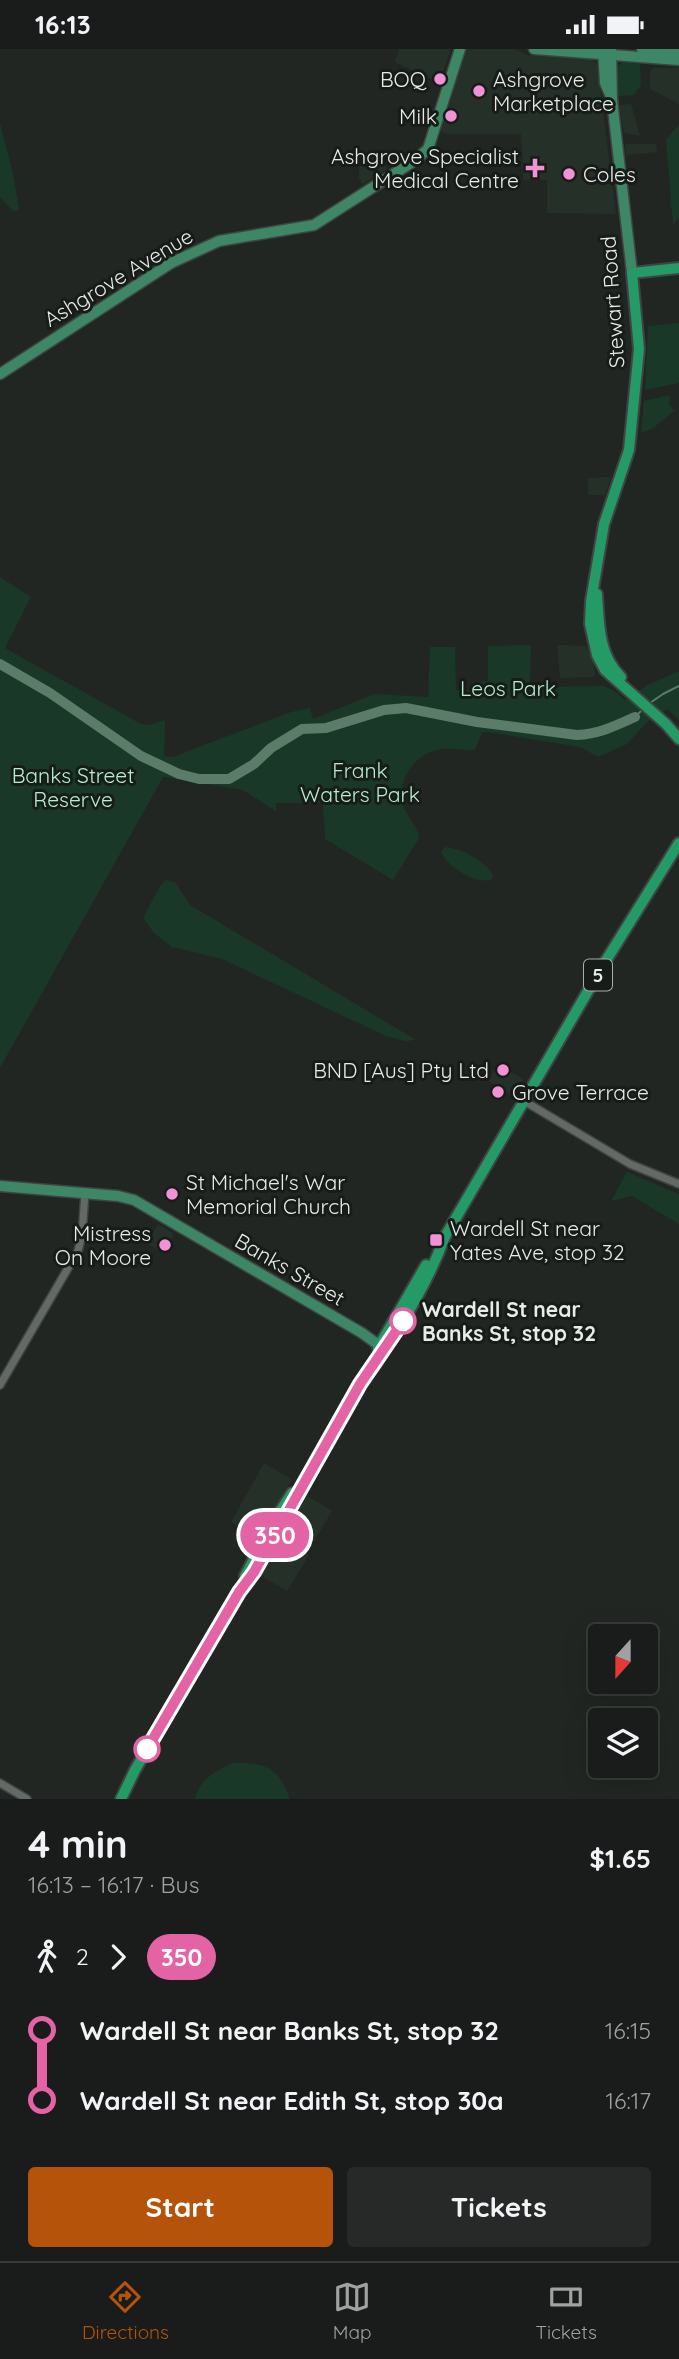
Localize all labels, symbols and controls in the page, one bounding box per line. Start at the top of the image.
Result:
text: 16:13 [35,8,91,41]
place label: BOQ [380,66,427,92]
place label: Ashgrove Marketplace [493,66,614,116]
marker: BOQ [432,71,448,87]
marker: Ashgrove Marketplace [471,83,487,99]
place label: Milk [399,103,437,129]
marker: Milk [443,108,459,124]
place label: Ashgrove Specialist Medical Centre [331,143,519,193]
marker: Ashgrove Specialist Medical Centre [525,158,545,178]
place label: Coles [583,161,636,187]
marker: Coles [561,166,577,182]
street label: Ashgrove Avenue [39,222,197,332]
street label: Stewart Road [594,235,630,369]
park label: Leos Park [460,675,556,701]
park label: Frank Waters Park [300,757,420,807]
park label: Banks Street Reserve [12,762,134,812]
road number: 5 [584,959,612,991]
place label: BND [Aus] Pty Ltd [313,1057,489,1083]
marker: BND [Aus] Pty Ltd [495,1062,511,1078]
place label: Grove Terrace [512,1079,649,1105]
marker: Grove Terrace [490,1084,506,1100]
place label: St Michael's War Memorial Church [186,1169,351,1219]
marker: St Michael's War Memorial Church [164,1186,180,1202]
place label: Wardell St near Yates Ave, stop 32 [450,1215,625,1265]
place label: Mistress On Moore [55,1220,151,1270]
street label: Banks Street [230,1227,350,1311]
marker: Wardell St near Yates Ave, stop 32 [428,1232,444,1248]
marker: Mistress On Moore [157,1237,173,1253]
place label: Wardell St near Banks St, stop 32 [422,1296,596,1346]
marker: Wardell St near Banks St, stop 32 [390,1308,416,1334]
line badge: 350 [235,1512,315,1558]
text: 350 [254,1520,296,1550]
north arrow [588,1624,658,1694]
map controls [588,1624,658,1778]
button: layers [588,1708,658,1778]
unlabelled marker [134,1736,160,1762]
text: 4 min [28,1820,128,1868]
text: $1.65 [590,1842,651,1875]
text: 16:13 – 16:17 · Bus [28,1870,199,1899]
icon: walk [28,1938,66,1976]
icon: forward [99,1938,137,1976]
text: 2 [76,1942,89,1971]
text: 350 [161,1942,202,1972]
text: Wardell St near Banks St, stop 32 [80,2014,499,2047]
text: 16:15 [605,2016,651,2045]
text: Wardell St near Edith St, stop 30a [80,2084,504,2117]
text: 16:17 [606,2086,651,2115]
button: Start [28,2167,333,2247]
button: Tickets [347,2167,651,2247]
tab: Directions [82,2278,169,2344]
tab: Map [333,2278,372,2344]
tab: Tickets [535,2278,597,2344]

